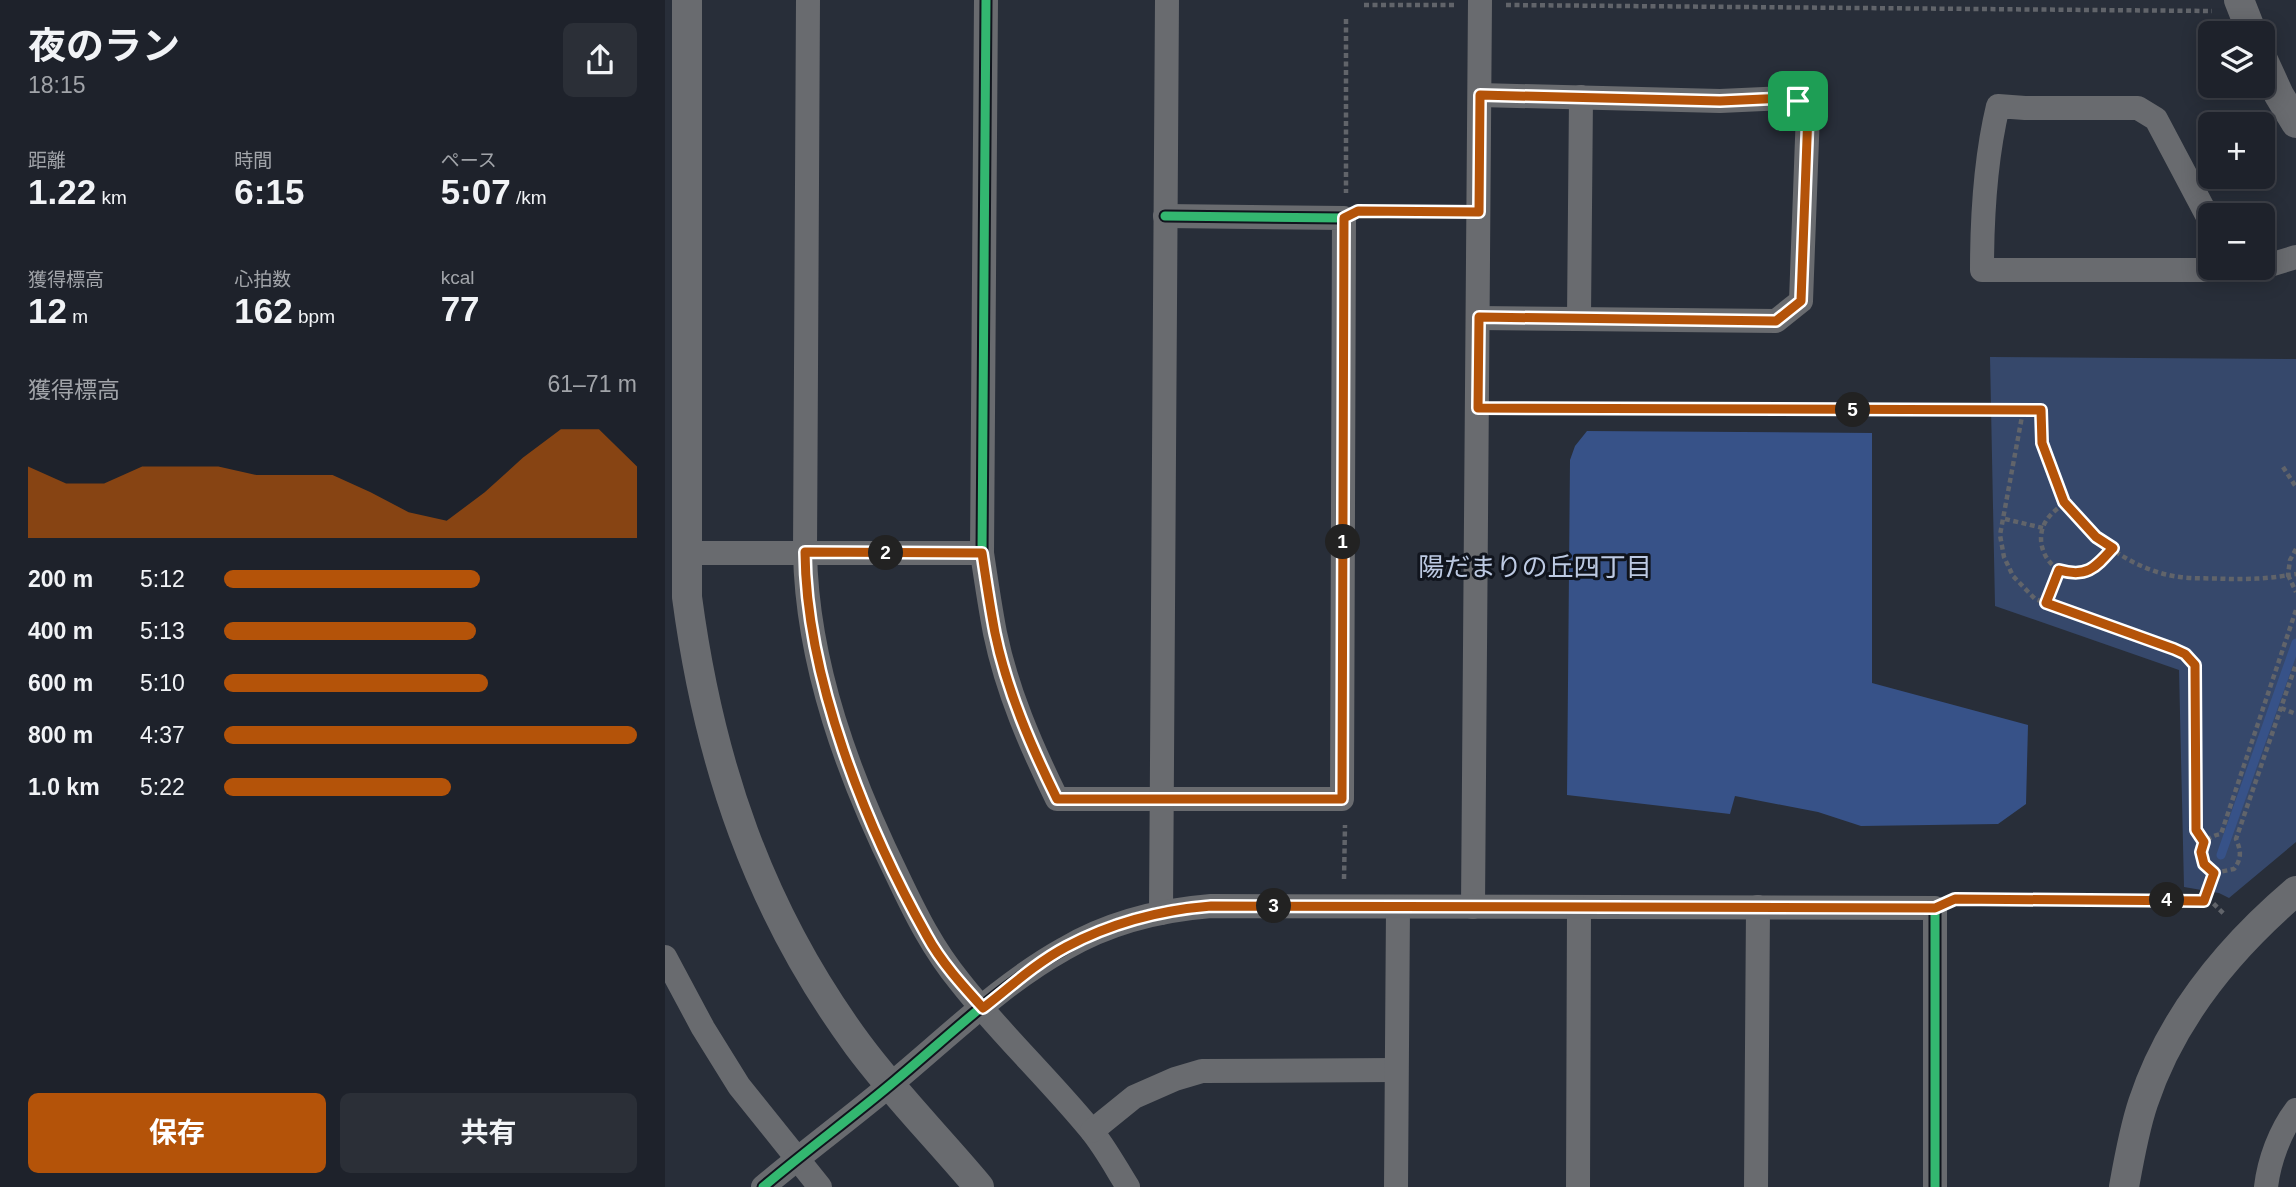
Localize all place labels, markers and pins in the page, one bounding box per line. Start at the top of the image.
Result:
pin [1768,71,1828,131]
pin: 5 [1835,392,1871,428]
pin: 1 [1325,524,1361,560]
pin: 2 [869,536,903,570]
pin: 4 [2149,883,2185,918]
pin: 3 [1257,888,1291,923]

